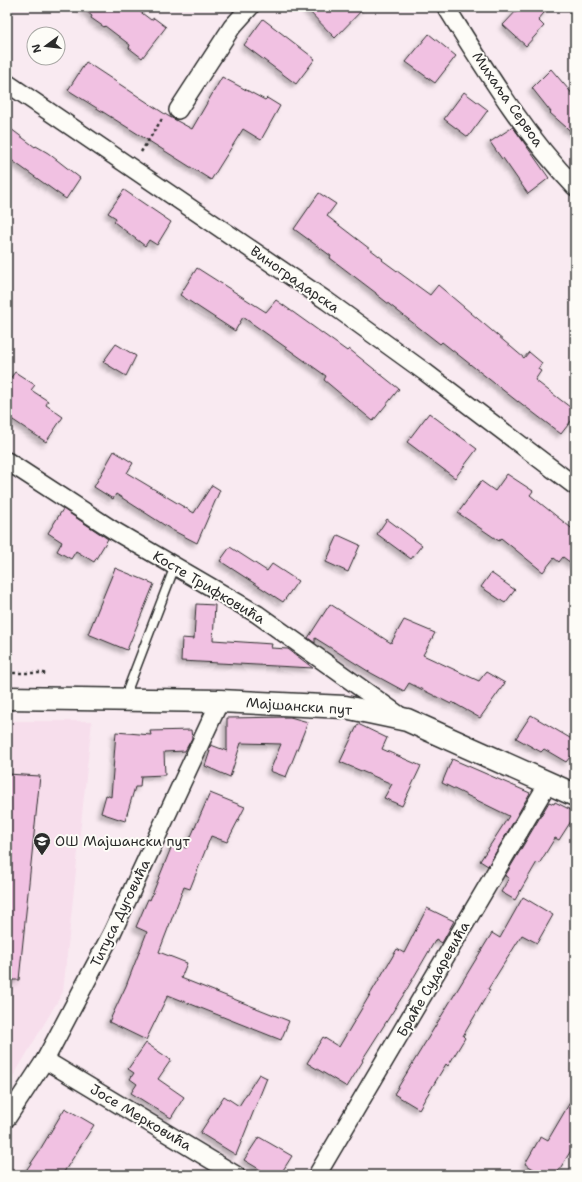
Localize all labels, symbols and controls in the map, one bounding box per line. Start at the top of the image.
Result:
north arrow [26,26,66,66]
text: N [28,42,45,55]
street label: Михаља Сервоа [468,48,548,150]
street label: Виноградарска [247,242,343,317]
street label: Косте Трифковића [150,546,269,628]
street label: Мајшански пут [245,693,353,719]
school or university icon: ОШ Мајшански пут [32,831,52,856]
place label: ОШ Мајшански пут [55,832,190,850]
street label: Титуса Дуговића [86,856,154,970]
street label: Браће Сударевића [393,918,474,1040]
street label: Јосе Мерковића [87,1080,195,1155]

